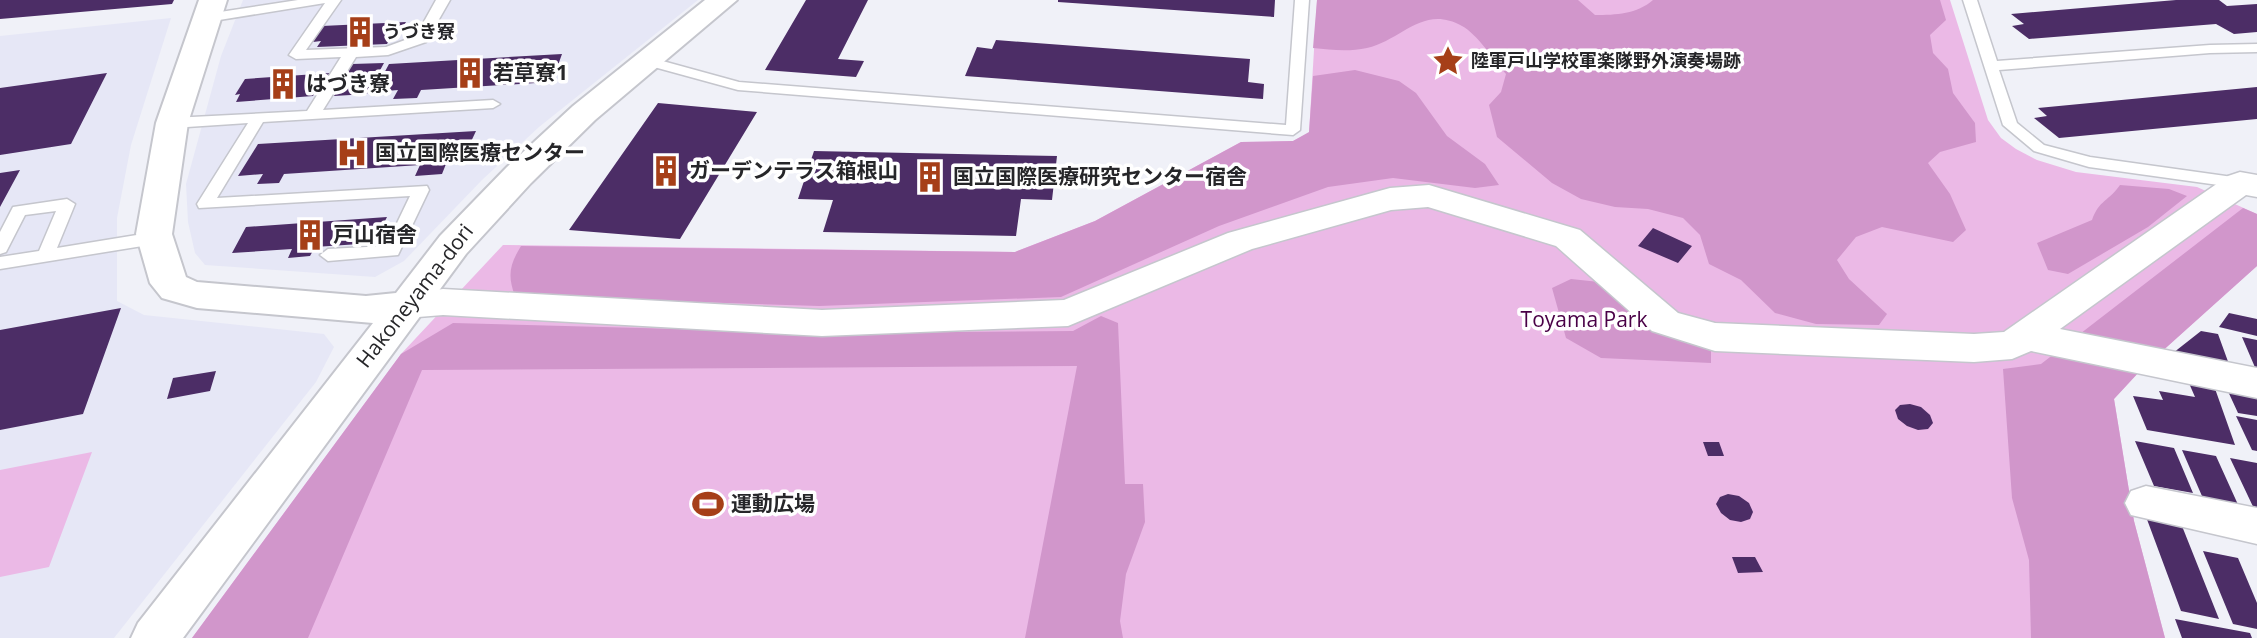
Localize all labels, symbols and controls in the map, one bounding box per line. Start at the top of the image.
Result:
building icon: うづき寮 [343,15,377,49]
place label: うづき寮 [383,19,455,43]
place icon: 陸軍戸山学校軍楽隊野外演奏場跡 [1431,44,1465,78]
place label: 陸軍戸山学校軍楽隊野外演奏場跡 [1471,48,1741,72]
building icon: 若草寮1 [453,56,487,90]
place label: 若草寮1 [493,58,568,86]
building icon: はづき寮 [266,67,300,101]
place label: はづき寮 [306,69,390,97]
hospital icon: 国立国際医療センター [335,136,369,170]
place label: 国立国際医療センター [375,138,585,166]
building icon: ガーデンテラス箱根山 [649,154,683,188]
place label: ガーデンテラス箱根山 [689,156,899,184]
building icon: 国立国際医療研究センター宿舎 [913,160,947,194]
place label: 国立国際医療研究センター宿舎 [953,162,1247,190]
building icon: 戸山宿舎 [293,218,327,252]
street label: Hakoneyama-dori [349,218,479,373]
place label: 戸山宿舎 [333,220,417,248]
park label: Toyama Park [1521,305,1647,333]
sports icon: 運動広場 [691,487,725,521]
place label: 運動広場 [731,489,815,517]

